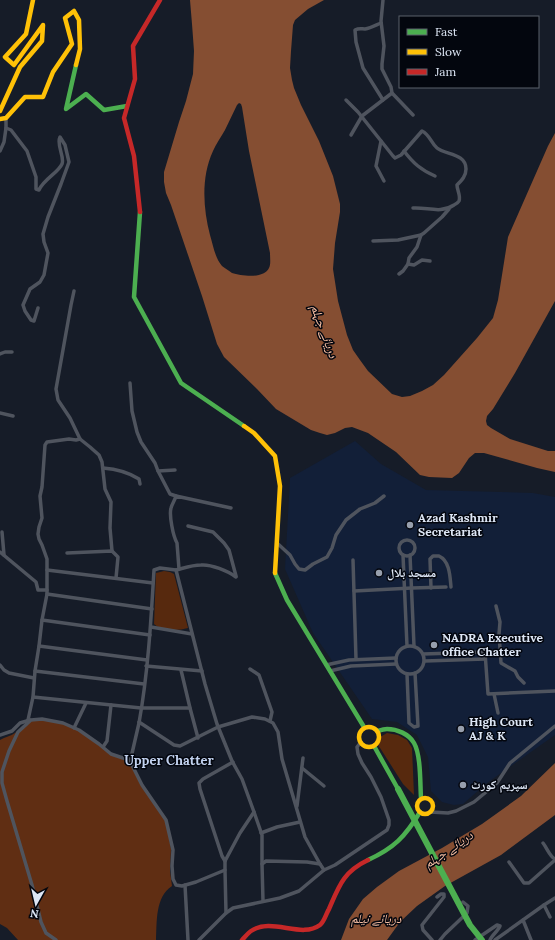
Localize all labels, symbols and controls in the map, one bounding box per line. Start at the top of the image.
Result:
legend [399,16,539,88]
text: Fast [435,24,458,39]
text: Slow [435,44,462,59]
text: Jam [434,64,456,79]
water label: دریائے جہلم [307,302,342,361]
place label: Azad Kashmir Secretariat [418,510,498,539]
marker: Azad Kashmir Secretariat [405,520,415,530]
place label: مسجد بلال [387,565,436,581]
marker: مسجد بلال [374,568,384,578]
place label: NADRA Executive office Chatter [442,630,543,659]
marker: NADRA Executive office Chatter [429,640,439,650]
place label: High Court AJ & K [469,714,534,743]
marker: High Court AJ & K [456,724,466,734]
district label: Upper Chatter [124,752,215,769]
place label: سپریم کورٹ [471,777,528,793]
marker: سپریم کورٹ [458,780,468,790]
water label: دریائے جہلم [420,826,477,872]
north arrow [16,884,56,924]
text: N [29,906,40,921]
water label: دریائے نیلم [351,910,402,927]

